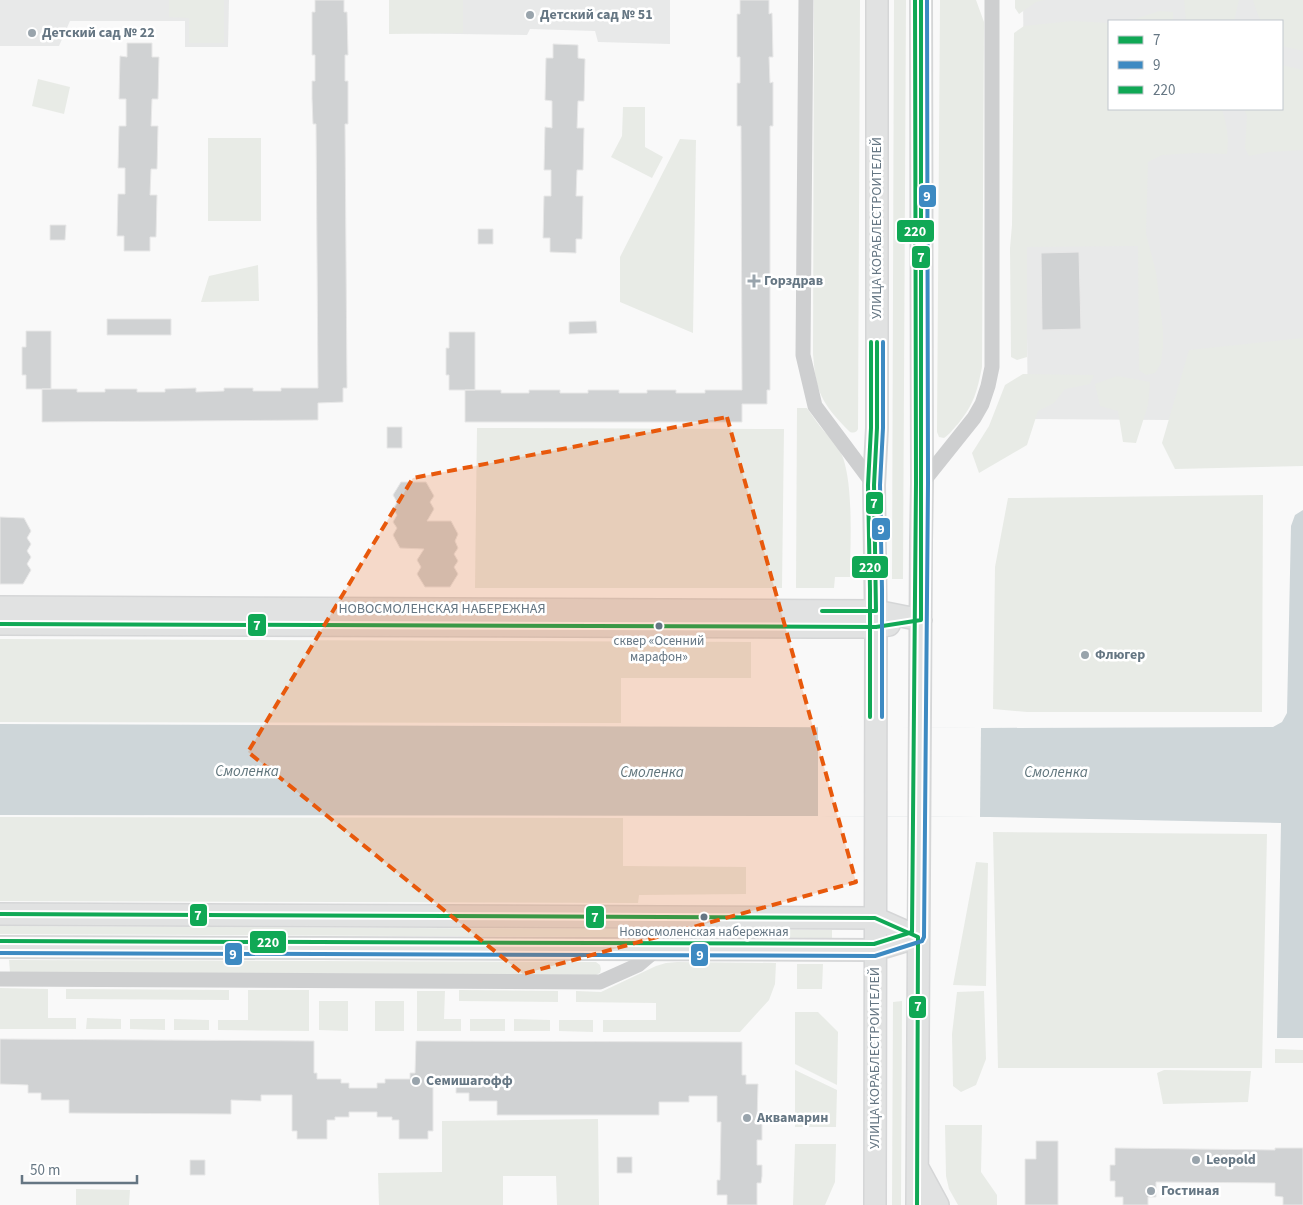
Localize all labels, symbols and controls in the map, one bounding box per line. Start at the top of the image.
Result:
place label: Детский сад № 51 [540,5,653,25]
marker: Детский сад № 51 [524,9,536,21]
legend [1108,20,1283,110]
place label: Детский сад № 22 [42,23,155,43]
marker: Детский сад № 22 [26,27,38,39]
text: 7 [1153,30,1160,51]
text: 9 [1153,55,1160,76]
text: 220 [1153,80,1175,101]
street label: УЛИЦА КОРАБЛЕСТРОИТЕЛЕЙ [867,137,887,319]
line badge: 9 [918,184,937,208]
text: 9 [923,187,931,207]
line badge: 220 [896,219,935,243]
text: 220 [904,222,926,242]
line badge: 7 [911,245,931,269]
text: 7 [917,248,925,268]
place label: Горздрав [764,271,823,291]
marker: Горздрав [748,275,760,287]
line badge: 7 [865,491,884,515]
text: 7 [870,494,878,514]
line badge: 9 [871,517,891,541]
text: 9 [877,520,885,540]
line badge: 220 [851,555,889,579]
text: 220 [859,558,881,578]
street label: НОВОСМОЛЕНСКАЯ НАБЕРЕЖНАЯ [338,599,546,619]
line badge: 7 [247,613,267,637]
text: 7 [253,616,261,636]
marker: сквер «Осенний марафон» [654,621,664,631]
place label: сквер «Осенний марафон» [614,632,704,666]
place label: Флюгер [1095,645,1145,665]
marker: Флюгер [1079,649,1091,661]
water label: Смоленка [215,761,279,782]
water label: Смоленка [620,762,684,783]
water label: Смоленка [1024,762,1088,783]
line badge: 7 [189,903,208,927]
line badge: 7 [585,905,605,929]
text: 7 [194,906,202,926]
text: 7 [591,908,599,928]
marker: Новосмоленская набережная [699,912,709,922]
place label: Новосмоленская набережная [619,923,789,941]
line badge: 220 [249,930,287,954]
text: 220 [257,933,279,953]
line badge: 9 [224,942,243,966]
line badge: 9 [690,943,709,967]
text: 9 [229,945,237,965]
text: 9 [696,946,704,966]
street label: УЛИЦА КОРАБЛЕСТРОИТЕЛЕЙ [865,967,885,1149]
line badge: 7 [908,995,927,1019]
text: 7 [914,997,922,1017]
place label: Семишагофф [426,1071,513,1091]
marker: Семишагофф [410,1075,422,1087]
place label: Аквамарин [756,1108,828,1128]
marker: Аквамарин [741,1112,753,1124]
place label: Leopold [1206,1150,1256,1170]
scale bar [22,1152,138,1184]
marker: Leopold [1190,1154,1202,1166]
text: 50 m [30,1160,60,1181]
place label: Гостиная [1161,1181,1219,1201]
marker: Гостиная [1145,1185,1157,1197]

